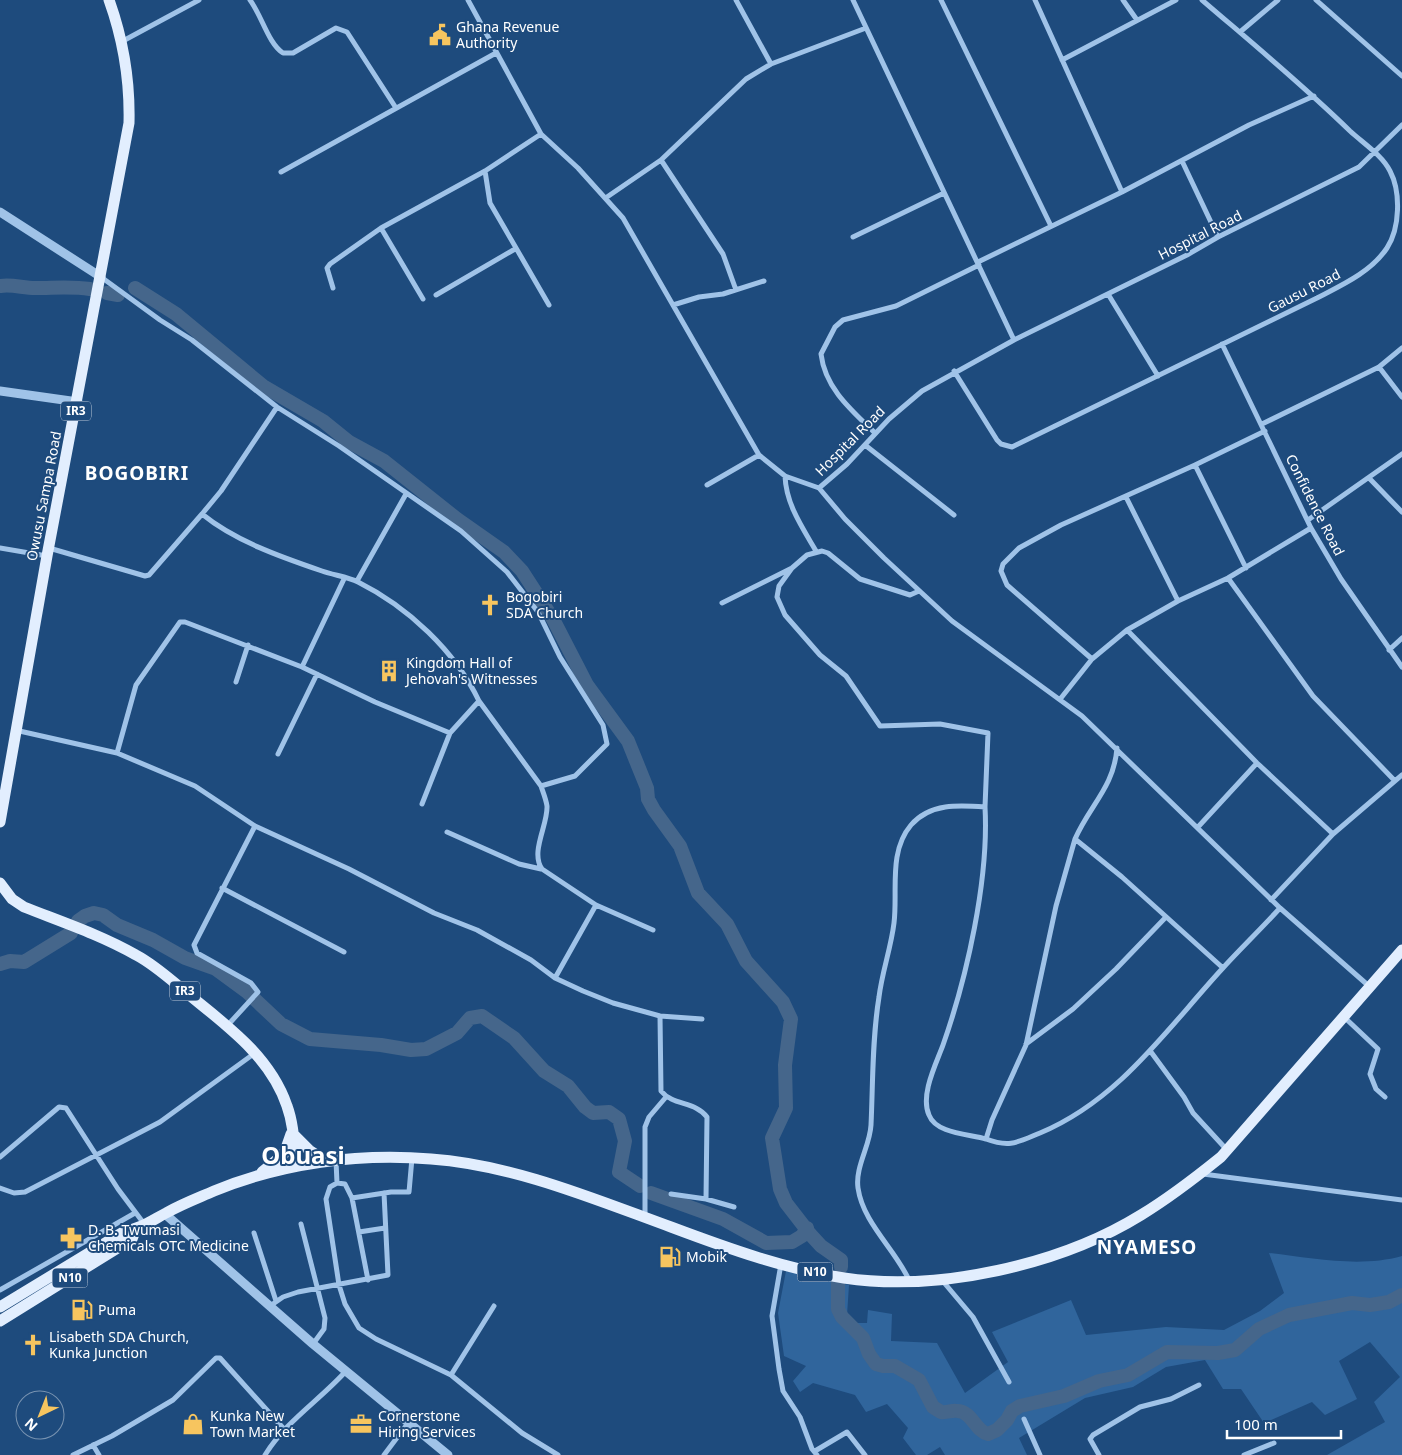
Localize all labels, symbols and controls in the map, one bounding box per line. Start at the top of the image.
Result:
place label: Ghana Revenue Authority [456,17,559,52]
public building icon: Ghana Revenue Authority [427,22,453,48]
street label: Hospital Road [1155,205,1245,264]
street label: Gausu Road [1264,264,1343,317]
road number: IR3 [61,402,91,421]
street label: Hospital Road [811,402,889,480]
street label: Owusu Sampa Road [22,429,65,562]
street label: Confidence Road [1282,451,1349,559]
district label: BOGOBIRI [85,460,189,486]
place label: Bogobiri SDA Church [506,587,583,622]
church icon: Bogobiri SDA Church [477,592,503,618]
place label: Kingdom Hall of Jehovah's Witnesses [404,653,538,688]
building icon: Kingdom Hall of Jehovah's Witnesses [376,658,402,684]
road number: IR3 [170,981,200,1000]
district label: Obuasi [261,1138,345,1171]
place label: D. B. Twumasi Chemicals OTC Medicine [88,1220,249,1255]
pharmacy icon: D. B. Twumasi Chemicals OTC Medicine [58,1225,84,1251]
district label: NYAMESO [1097,1234,1197,1260]
fuel station icon: Mobik [657,1244,683,1270]
place label: Mobik [686,1247,727,1266]
road number: N10 [798,1262,832,1282]
road number: N10 [52,1268,88,1288]
fuel station icon: Puma [69,1297,95,1323]
place label: Puma [98,1300,136,1319]
place label: Lisabeth SDA Church, Kunka Junction [49,1327,189,1362]
church icon: Lisabeth SDA Church, Kunka Junction [20,1332,46,1358]
north arrow [15,1390,65,1440]
place label: Kunka New Town Market [210,1406,295,1441]
place label: Cornerstone Hiring Services [378,1406,476,1441]
scale bar [1227,1408,1341,1440]
shop icon: Kunka New Town Market [180,1411,206,1437]
office icon: Cornerstone Hiring Services [348,1411,374,1437]
text: N [20,1414,41,1436]
text: 100 m [1234,1414,1278,1434]

